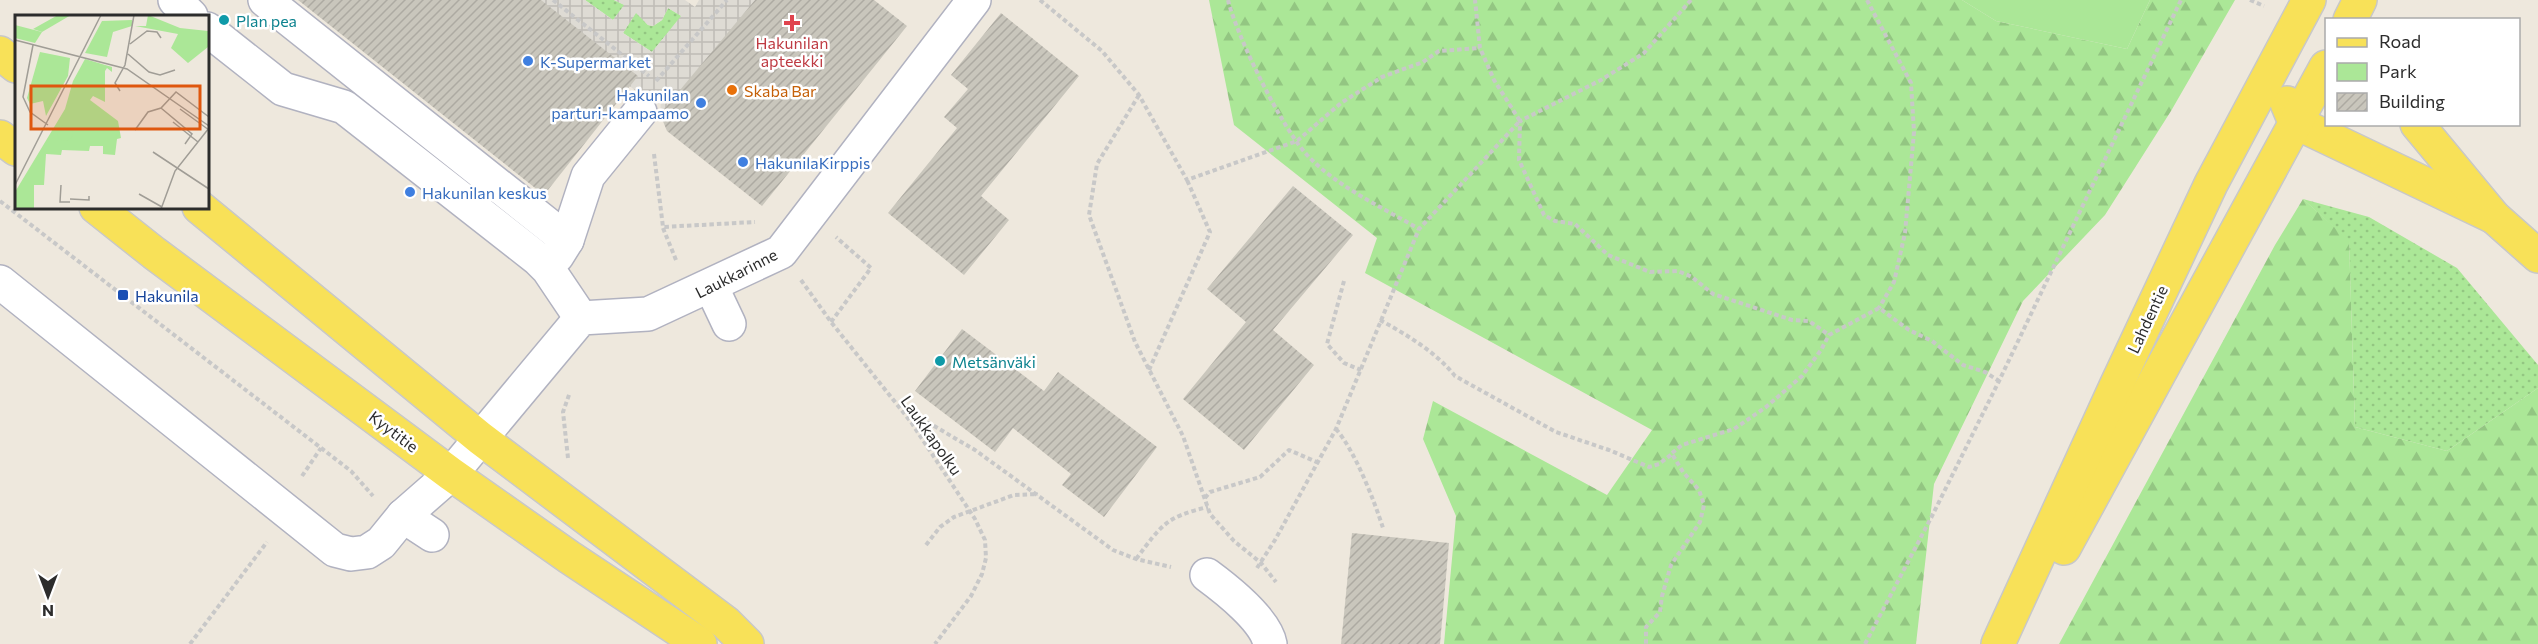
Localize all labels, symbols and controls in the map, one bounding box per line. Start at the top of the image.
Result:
place label: Plan pea [236,11,297,30]
marker: Plan pea [217,13,231,27]
inset map [15,15,208,208]
marker: Hakunilan apteekki [785,16,799,30]
legend [2325,18,2520,126]
text: Road [2379,30,2421,52]
place label: Hakunilan apteekki [756,33,828,70]
place label: K-Supermarket [540,52,652,71]
marker: K-Supermarket [521,54,535,68]
text: Park [2379,60,2417,82]
place label: Skaba Bar [744,81,817,100]
marker: Skaba Bar [725,83,739,97]
place label: Hakunilan parturi-kampaamo [551,85,689,122]
text: Building [2379,90,2445,112]
marker: Hakunilan parturi-kampaamo [694,96,708,110]
place label: HakunilaKirppis [755,153,870,172]
marker: HakunilaKirppis [736,155,750,169]
place label: Hakunilan keskus [422,183,547,202]
marker: Hakunilan keskus [403,185,417,199]
street label: Laukkarinne [692,244,780,302]
street label: Lahdentie [2123,282,2171,356]
place label: Hakunila [135,286,199,305]
marker: Hakunila [116,288,130,302]
place label: Metsänväki [952,352,1036,371]
marker: Metsänväki [933,354,947,368]
street label: Laukkapolku [898,392,966,478]
street label: Kyytitie [366,406,422,456]
north arrow [18,566,78,626]
text: N [42,602,54,621]

